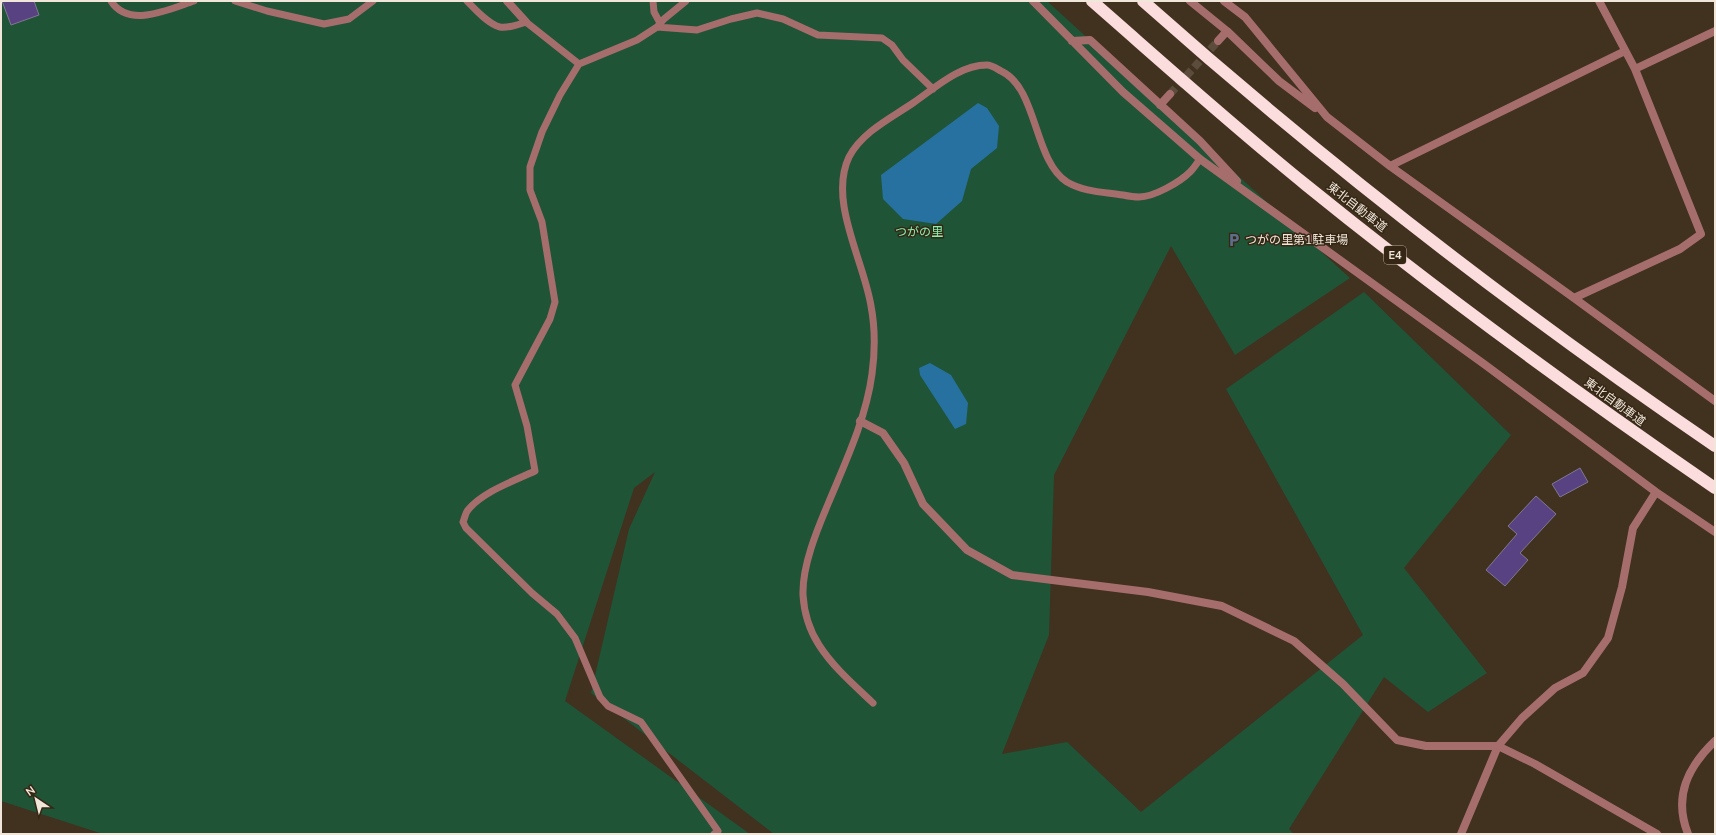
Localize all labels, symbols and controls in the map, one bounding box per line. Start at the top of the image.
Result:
street label: 東北自動車道 [1324,179,1390,235]
park label: つがの里 [895,224,943,240]
parking icon: つがの里第1駐車場 [1226,232,1242,248]
place label: つがの里第1駐車場 [1245,232,1348,248]
road number: E4 [1384,246,1406,264]
street label: 東北自動車道 [1581,374,1649,430]
north arrow [16,779,56,819]
text: N [23,783,38,800]

